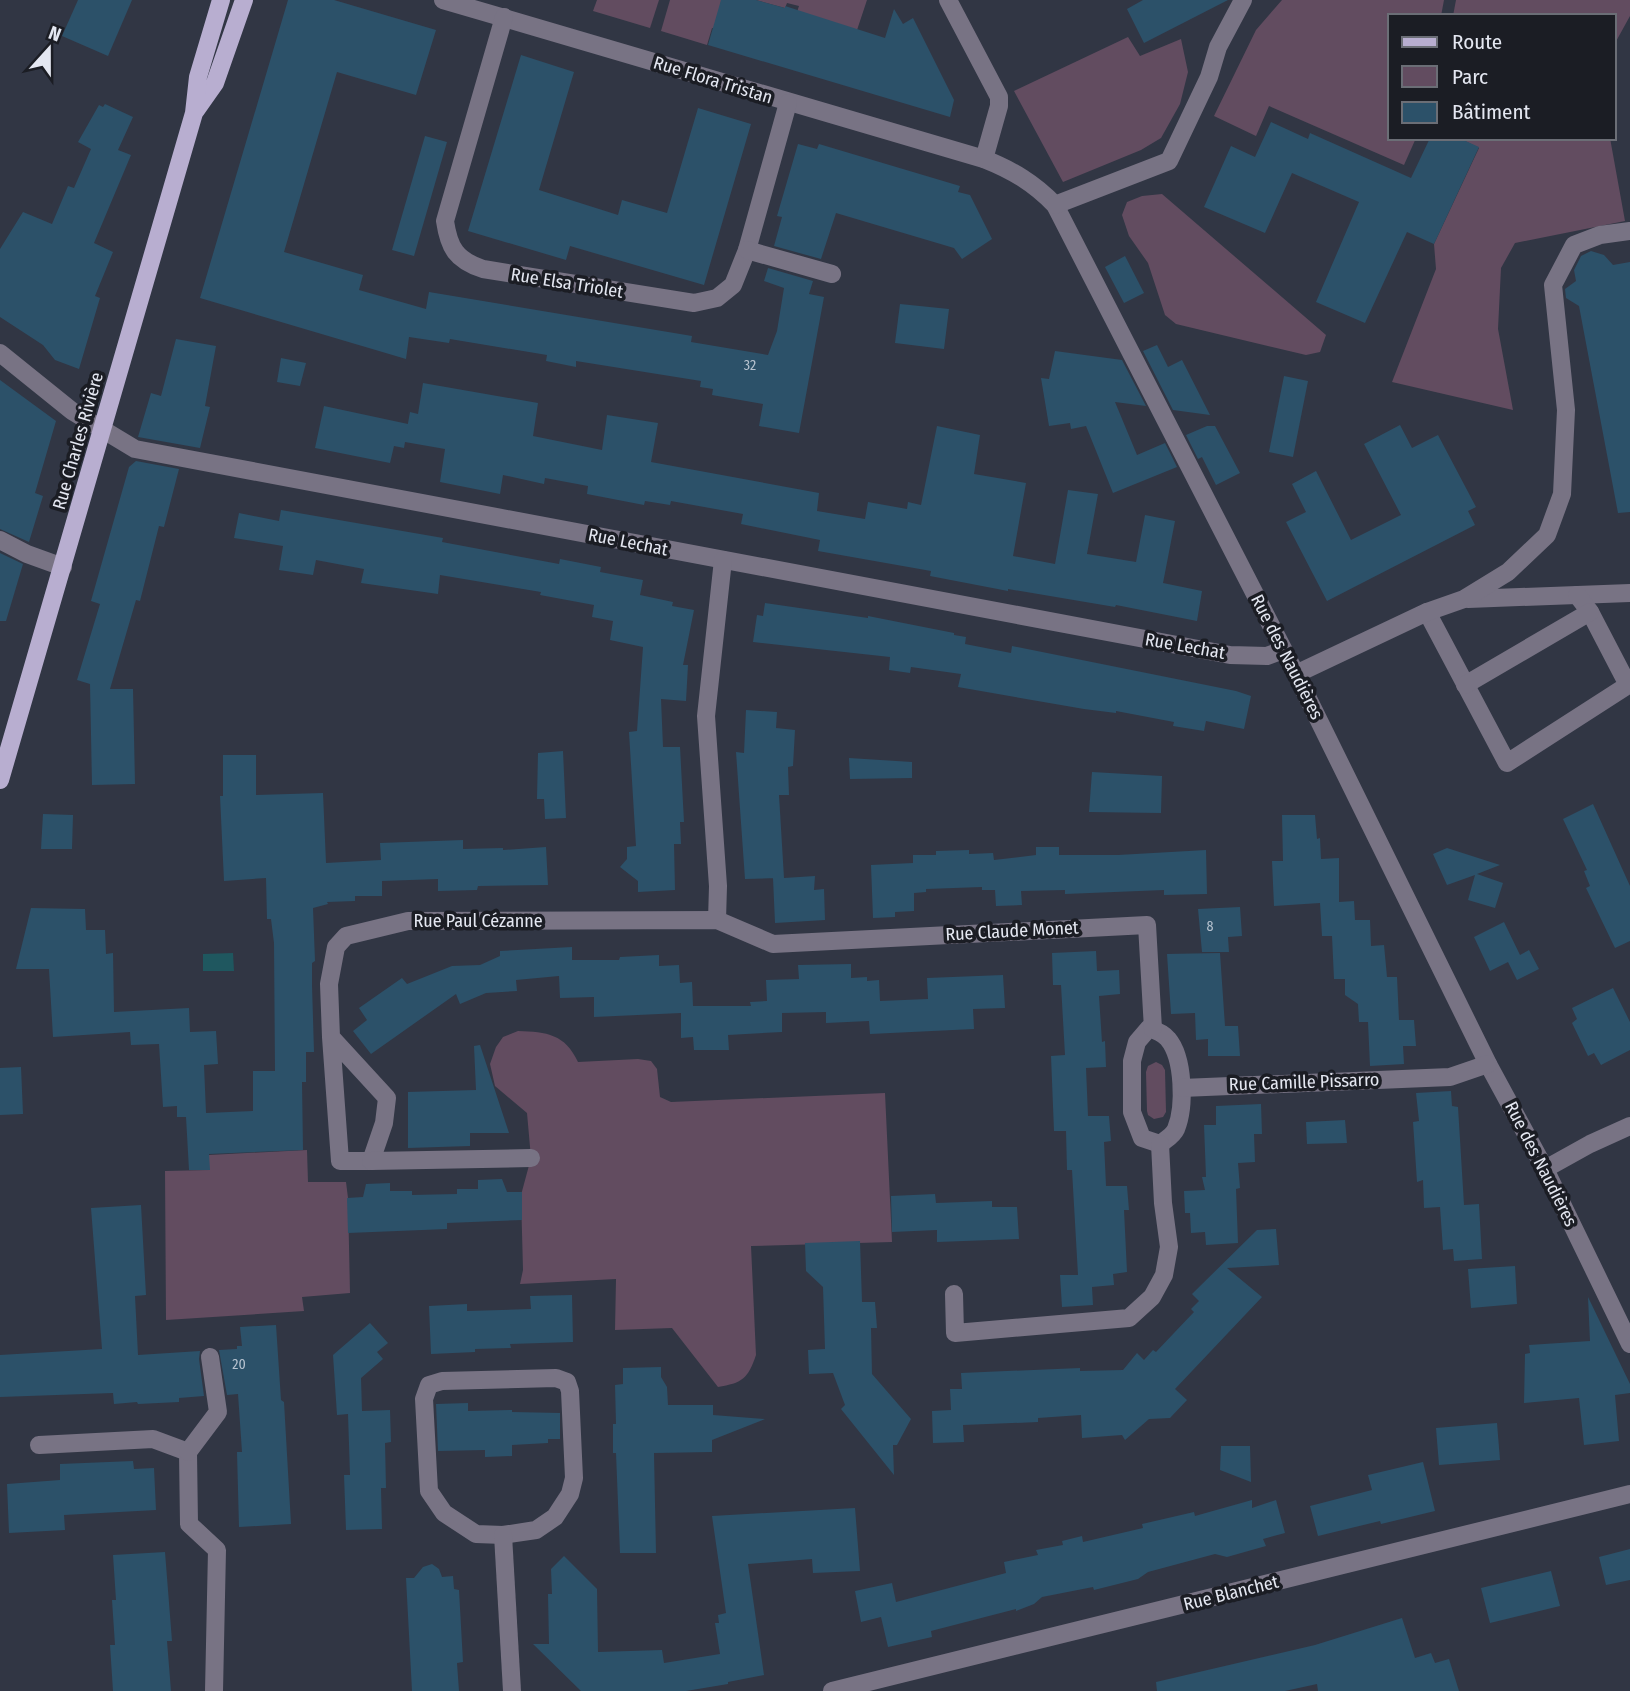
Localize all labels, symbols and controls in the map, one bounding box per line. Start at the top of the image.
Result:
north arrow [14,14,84,84]
legend [1388,14,1616,140]
text: N [45,21,64,46]
text: Route [1452,29,1502,55]
street label: Rue Flora Tristan [651,51,775,109]
text: Parc [1452,64,1488,90]
text: Bâtiment [1452,99,1531,125]
street label: Rue Elsa Triolet [509,263,625,303]
house number: 32 [744,357,756,374]
street label: Rue Charles Rivière [48,370,108,512]
street label: Rue Lechat [586,524,670,561]
street label: Rue des Naudières [1246,591,1328,723]
street label: Rue Lechat [1143,628,1227,664]
street label: Rue Paul Cézanne [413,910,543,932]
street label: Rue Claude Monet [945,917,1079,945]
house number: 8 [1207,918,1214,935]
street label: Rue Camille Pissarro [1228,1068,1380,1096]
street label: Rue des Naudières [1500,1098,1582,1230]
house number: 20 [232,1356,246,1373]
street label: Rue Blanchet [1181,1571,1281,1615]

